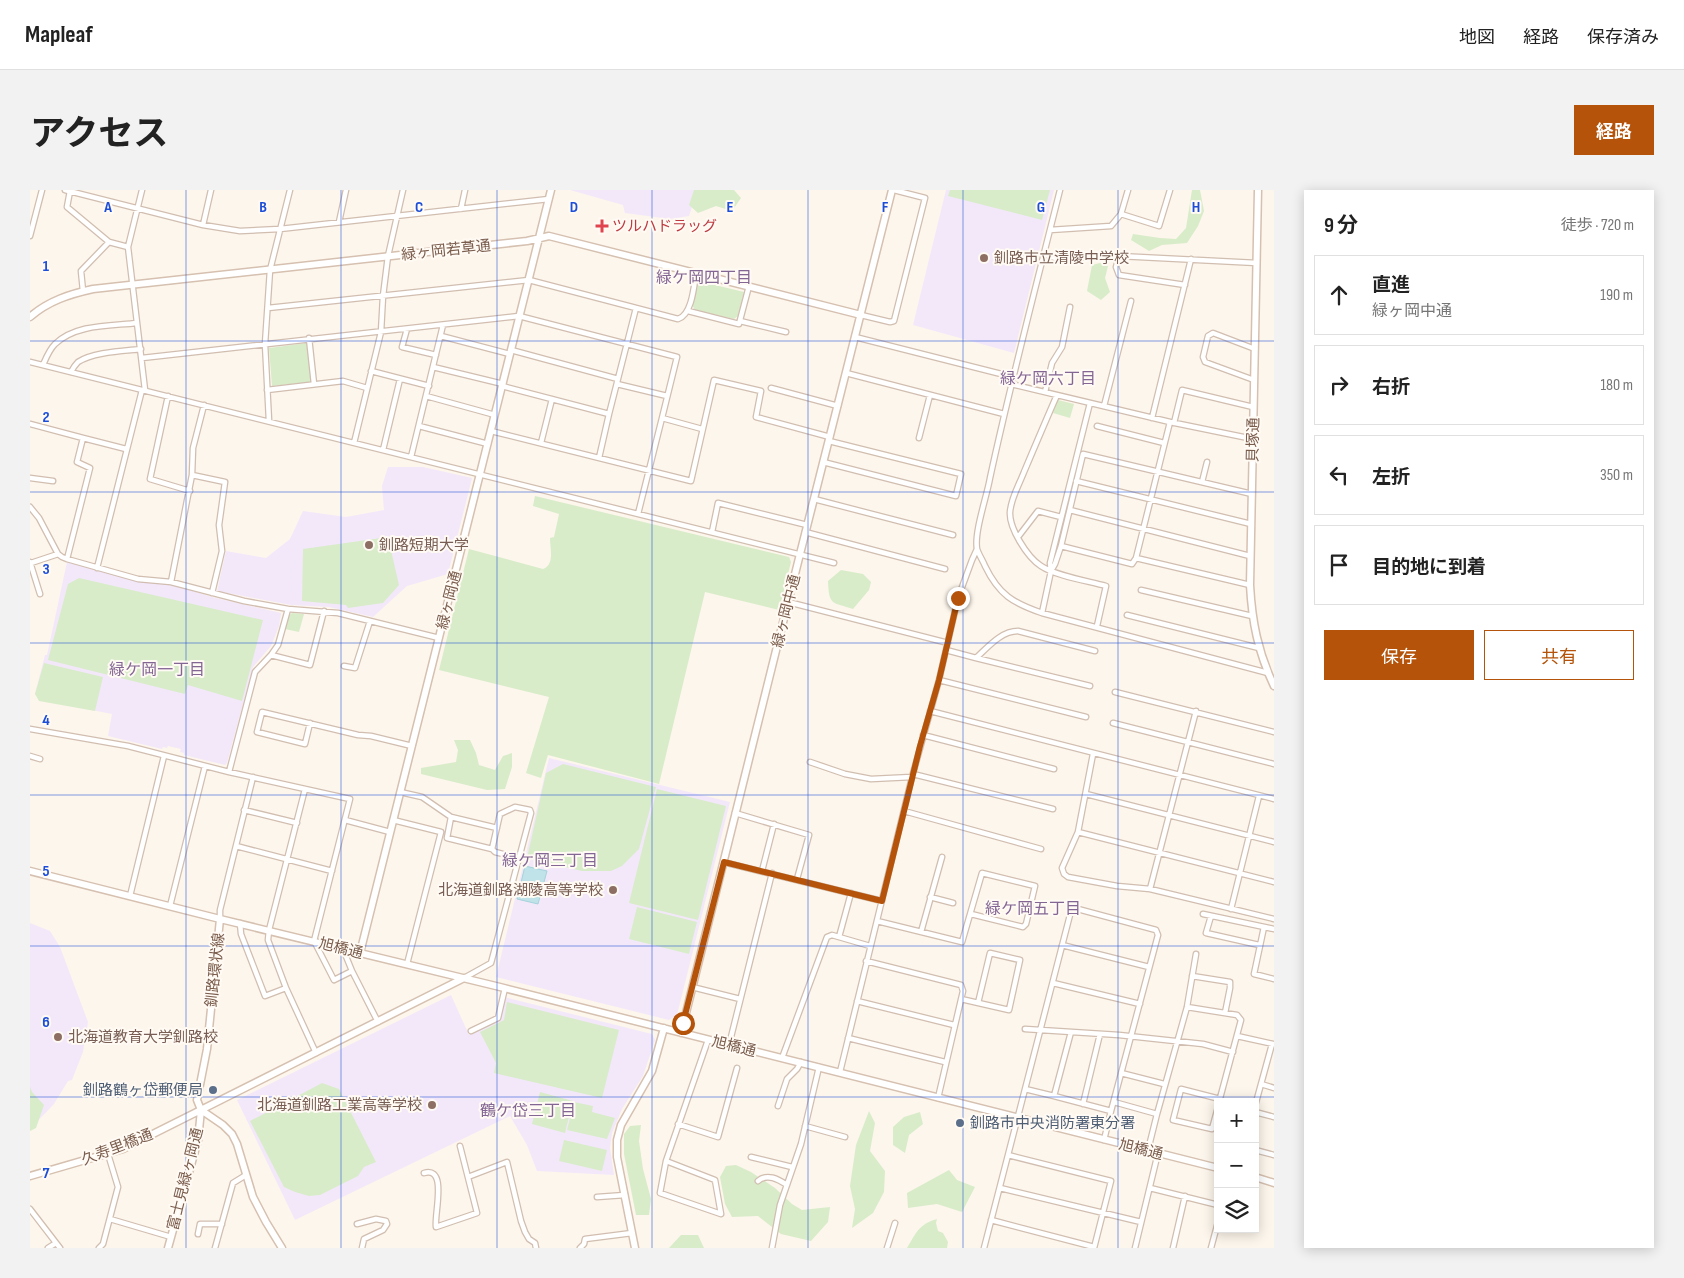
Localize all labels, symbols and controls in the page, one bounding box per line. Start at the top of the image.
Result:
text: Mapleaf [25,20,93,49]
text: 地図 [1459,27,1495,48]
text: 経路 [1523,27,1559,48]
text: 保存済み [1587,27,1659,48]
button: 経路 [1574,105,1654,155]
text: アクセス [30,113,168,156]
text: A [103,198,112,217]
text: B [259,198,267,217]
text: C [415,198,423,217]
text: D [570,198,578,217]
text: E [727,198,734,217]
text: F [882,198,889,217]
text: G [1037,198,1045,217]
text: H [1192,198,1200,217]
text: 9 分 [1324,213,1358,238]
text: 徒歩 · 720 m [1561,216,1634,235]
place label: ツルハドラッグ [612,217,717,236]
marker: ツルハドラッグ [596,220,608,232]
street label: 緑ヶ岡若草通 [400,236,492,265]
place label: 釧路市立清陵中学校 [994,249,1129,268]
marker: 釧路市立清陵中学校 [978,252,990,264]
text: 1 [43,257,50,276]
district label: 緑ケ岡四丁目 [656,269,752,288]
text: 直進 [1372,274,1410,297]
icon: ahead [1325,281,1353,309]
text: 190 m [1600,286,1633,305]
text: 緑ヶ岡中通 [1372,302,1452,321]
district label: 緑ケ岡六丁目 [1000,370,1096,389]
icon: right [1325,371,1353,399]
text: 右折 [1372,376,1410,399]
text: 180 m [1600,376,1633,395]
text: 2 [42,408,50,427]
street label: 貝塚通 [1244,417,1263,463]
icon: left [1325,461,1353,489]
text: 左折 [1372,466,1410,489]
text: 350 m [1600,466,1633,485]
place label: 釧路短期大学 [379,536,469,555]
marker: 釧路短期大学 [363,539,375,551]
icon: arrive [1325,551,1353,579]
text: 目的地に到着 [1372,556,1486,579]
text: 3 [42,560,50,579]
street label: 緑ヶ岡通 [433,569,466,632]
street label: 緑ヶ岡中通 [768,572,805,650]
route end [947,587,970,610]
button: 保存 [1324,630,1474,680]
button: 共有 [1484,630,1634,680]
district label: 緑ケ岡一丁目 [109,661,205,680]
text: 4 [42,711,50,730]
district label: 緑ケ岡三丁目 [502,852,598,871]
text: 5 [42,862,50,881]
place label: 北海道釧路湖陵高等学校 [438,881,603,900]
marker: 北海道釧路湖陵高等学校 [607,884,619,896]
district label: 緑ケ岡五丁目 [985,900,1081,919]
street label: 釧路環状線 [202,932,229,1008]
street label: 旭橋通 [317,934,365,963]
route start [672,1012,695,1035]
text: 6 [42,1013,50,1032]
place label: 北海道教育大学釧路校 [68,1028,218,1047]
marker: 北海道教育大学釧路校 [52,1031,64,1043]
street label: 旭橋通 [710,1032,758,1061]
place label: 釧路鶴ヶ岱郵便局 [83,1081,203,1100]
marker: 釧路鶴ヶ岱郵便局 [207,1084,219,1096]
place label: 北海道釧路工業高等学校 [257,1096,422,1115]
map controls [1214,1098,1259,1233]
button: + [1214,1098,1259,1143]
marker: 北海道釧路工業高等学校 [426,1099,438,1111]
district label: 鶴ケ岱三丁目 [480,1102,576,1121]
place label: 釧路市中央消防署東分署 [970,1114,1135,1133]
marker: 釧路市中央消防署東分署 [954,1117,966,1129]
street label: 久寿里橋通 [79,1125,156,1170]
street label: 富士見緑ヶ岡通 [164,1126,207,1232]
street label: 旭橋通 [1117,1135,1165,1164]
button: − [1214,1143,1259,1188]
text: 7 [43,1164,50,1183]
button: layers [1214,1188,1259,1233]

